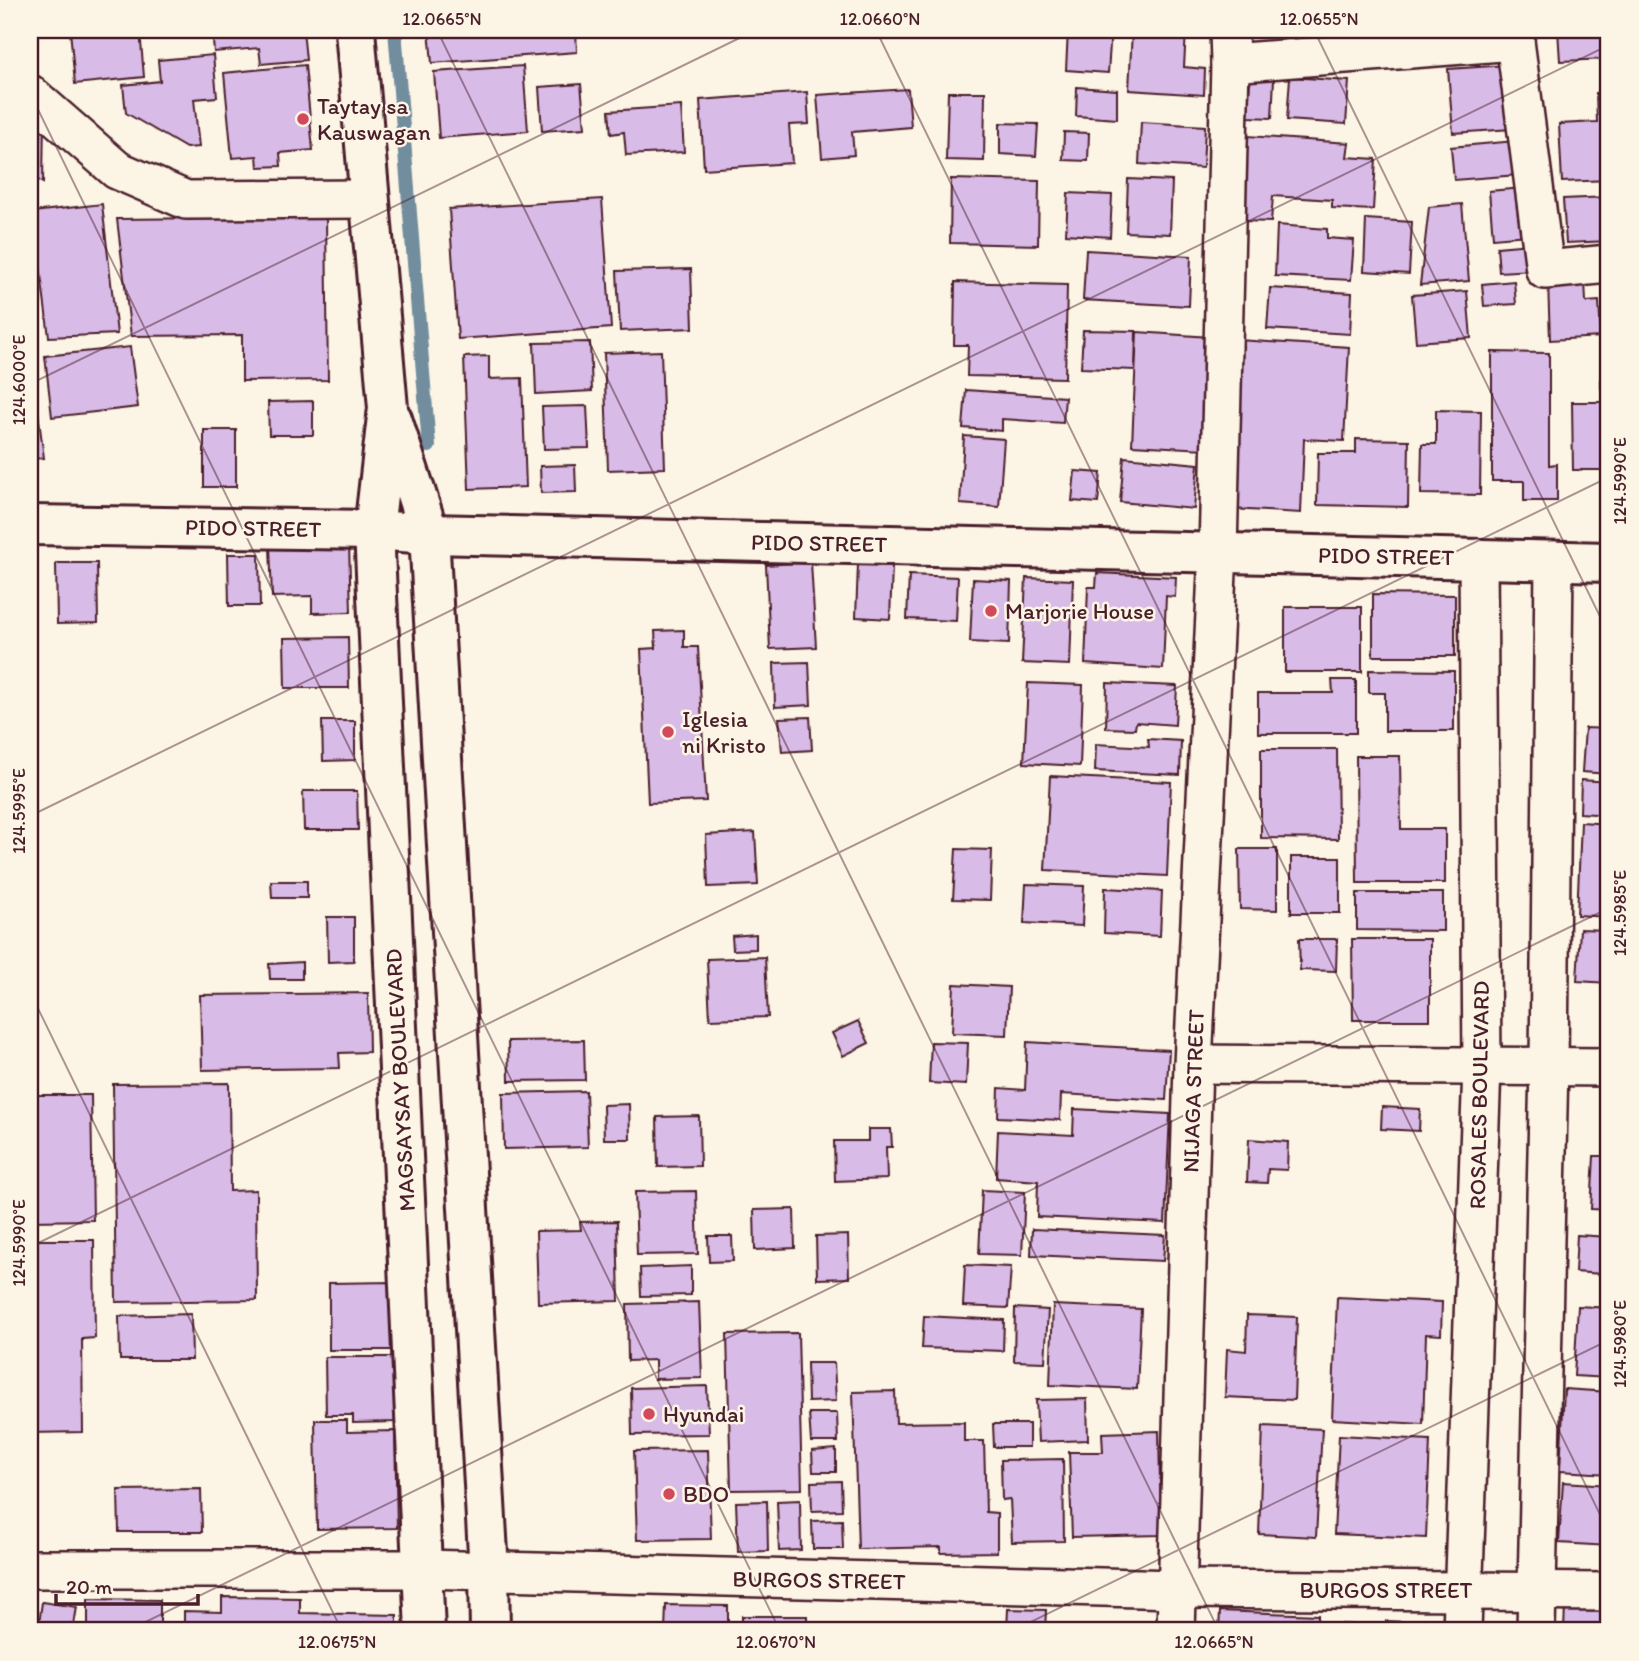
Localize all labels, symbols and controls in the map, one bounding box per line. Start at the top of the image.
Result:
text: 12.0665°N [402,8,482,30]
text: 12.0660°N [840,8,920,30]
text: 12.0655°N [1279,8,1359,30]
place label: Taytay sa Kauswagan [317,92,431,146]
marker: Taytay sa Kauswagan [295,111,311,127]
text: 124.6000°E [8,334,30,426]
text: 124.5990°E [1609,437,1631,525]
street label: PIDO STREET [185,513,322,543]
street label: PIDO STREET [751,528,888,558]
street label: PIDO STREET [1318,541,1455,571]
place label: Marjorie House [1005,597,1154,625]
marker: Marjorie House [983,603,999,619]
place label: Iglesia ni Kristo [682,705,766,759]
marker: Iglesia ni Kristo [660,724,676,740]
text: 124.5995°E [8,768,30,854]
text: 124.5985°E [1609,870,1631,956]
street label: MAGSAYSAY BOULEVARD [379,948,421,1212]
street label: ROSALES BOULEVARD [1463,980,1495,1210]
street label: NIJAGA STREET [1176,1009,1210,1173]
text: 124.5990°E [8,1199,30,1287]
text: 124.5980°E [1609,1300,1631,1388]
place label: Hyundai [663,1400,744,1428]
marker: Hyundai [641,1406,657,1422]
place label: BDO [683,1480,729,1508]
marker: BDO [661,1486,677,1502]
scale bar [56,1563,198,1607]
street label: BURGOS STREET [732,1564,906,1596]
text: 20 m [66,1574,113,1599]
street label: BURGOS STREET [1299,1576,1473,1604]
text: 12.0675°N [298,1631,376,1653]
text: 12.0670°N [736,1631,816,1653]
text: 12.0665°N [1174,1631,1254,1653]

